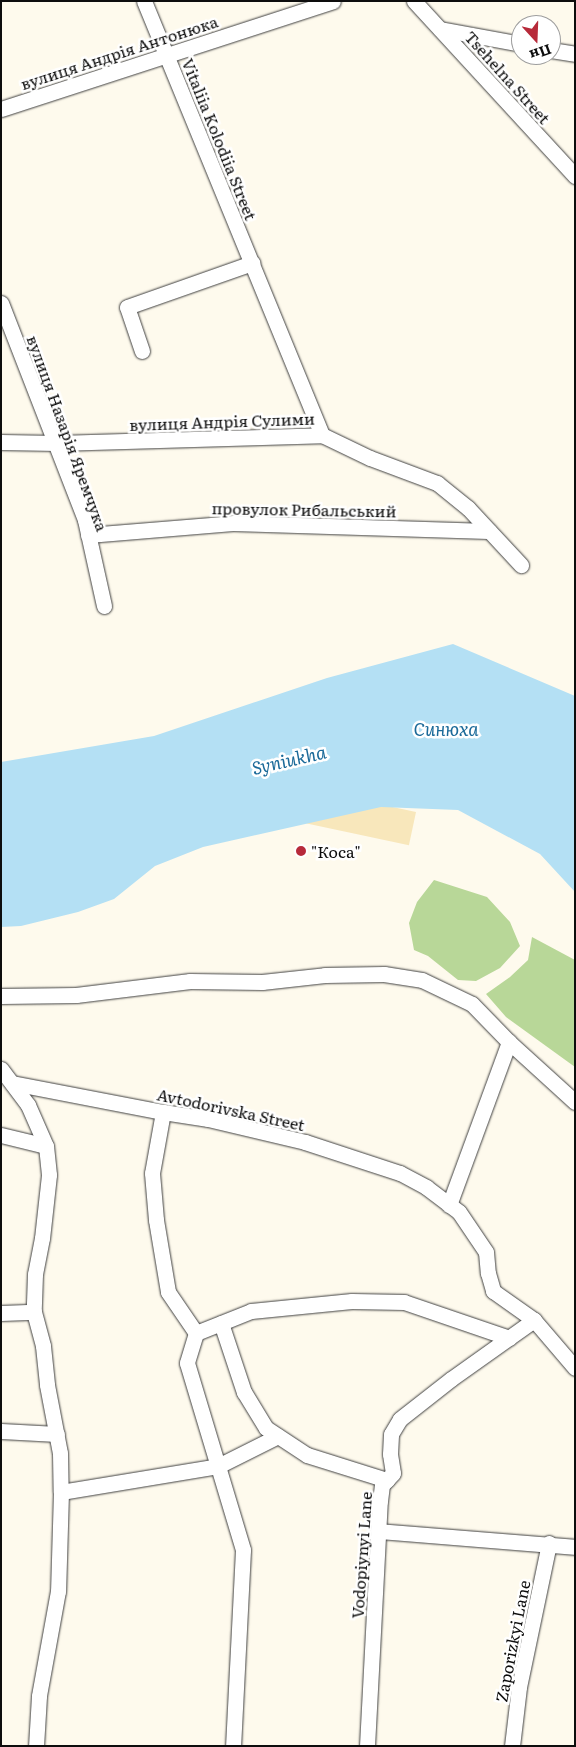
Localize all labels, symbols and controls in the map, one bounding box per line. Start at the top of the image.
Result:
street label: вулиця Андрія Антонюка [18,11,220,93]
north arrow [511,15,561,65]
street label: Tsehelna Street [461,27,555,127]
text: Пн [527,40,554,66]
street label: Vitaliia Kolodiia Street [179,55,261,223]
street label: вулиця Назарія Яремчука [24,332,112,534]
street label: вулиця Андрія Сулими [129,408,315,434]
street label: провулок Рибальський [211,498,397,520]
water label: Синюха [414,718,478,740]
water label: Syniukha [250,741,328,779]
place label: "Коса" [311,841,361,861]
marker: "Коса" [295,845,307,857]
street label: Avtodorivska Street [155,1084,307,1134]
street label: Vodopiynyi Lane [347,1491,375,1619]
street label: Zaporizkyi Lane [491,1579,533,1703]

